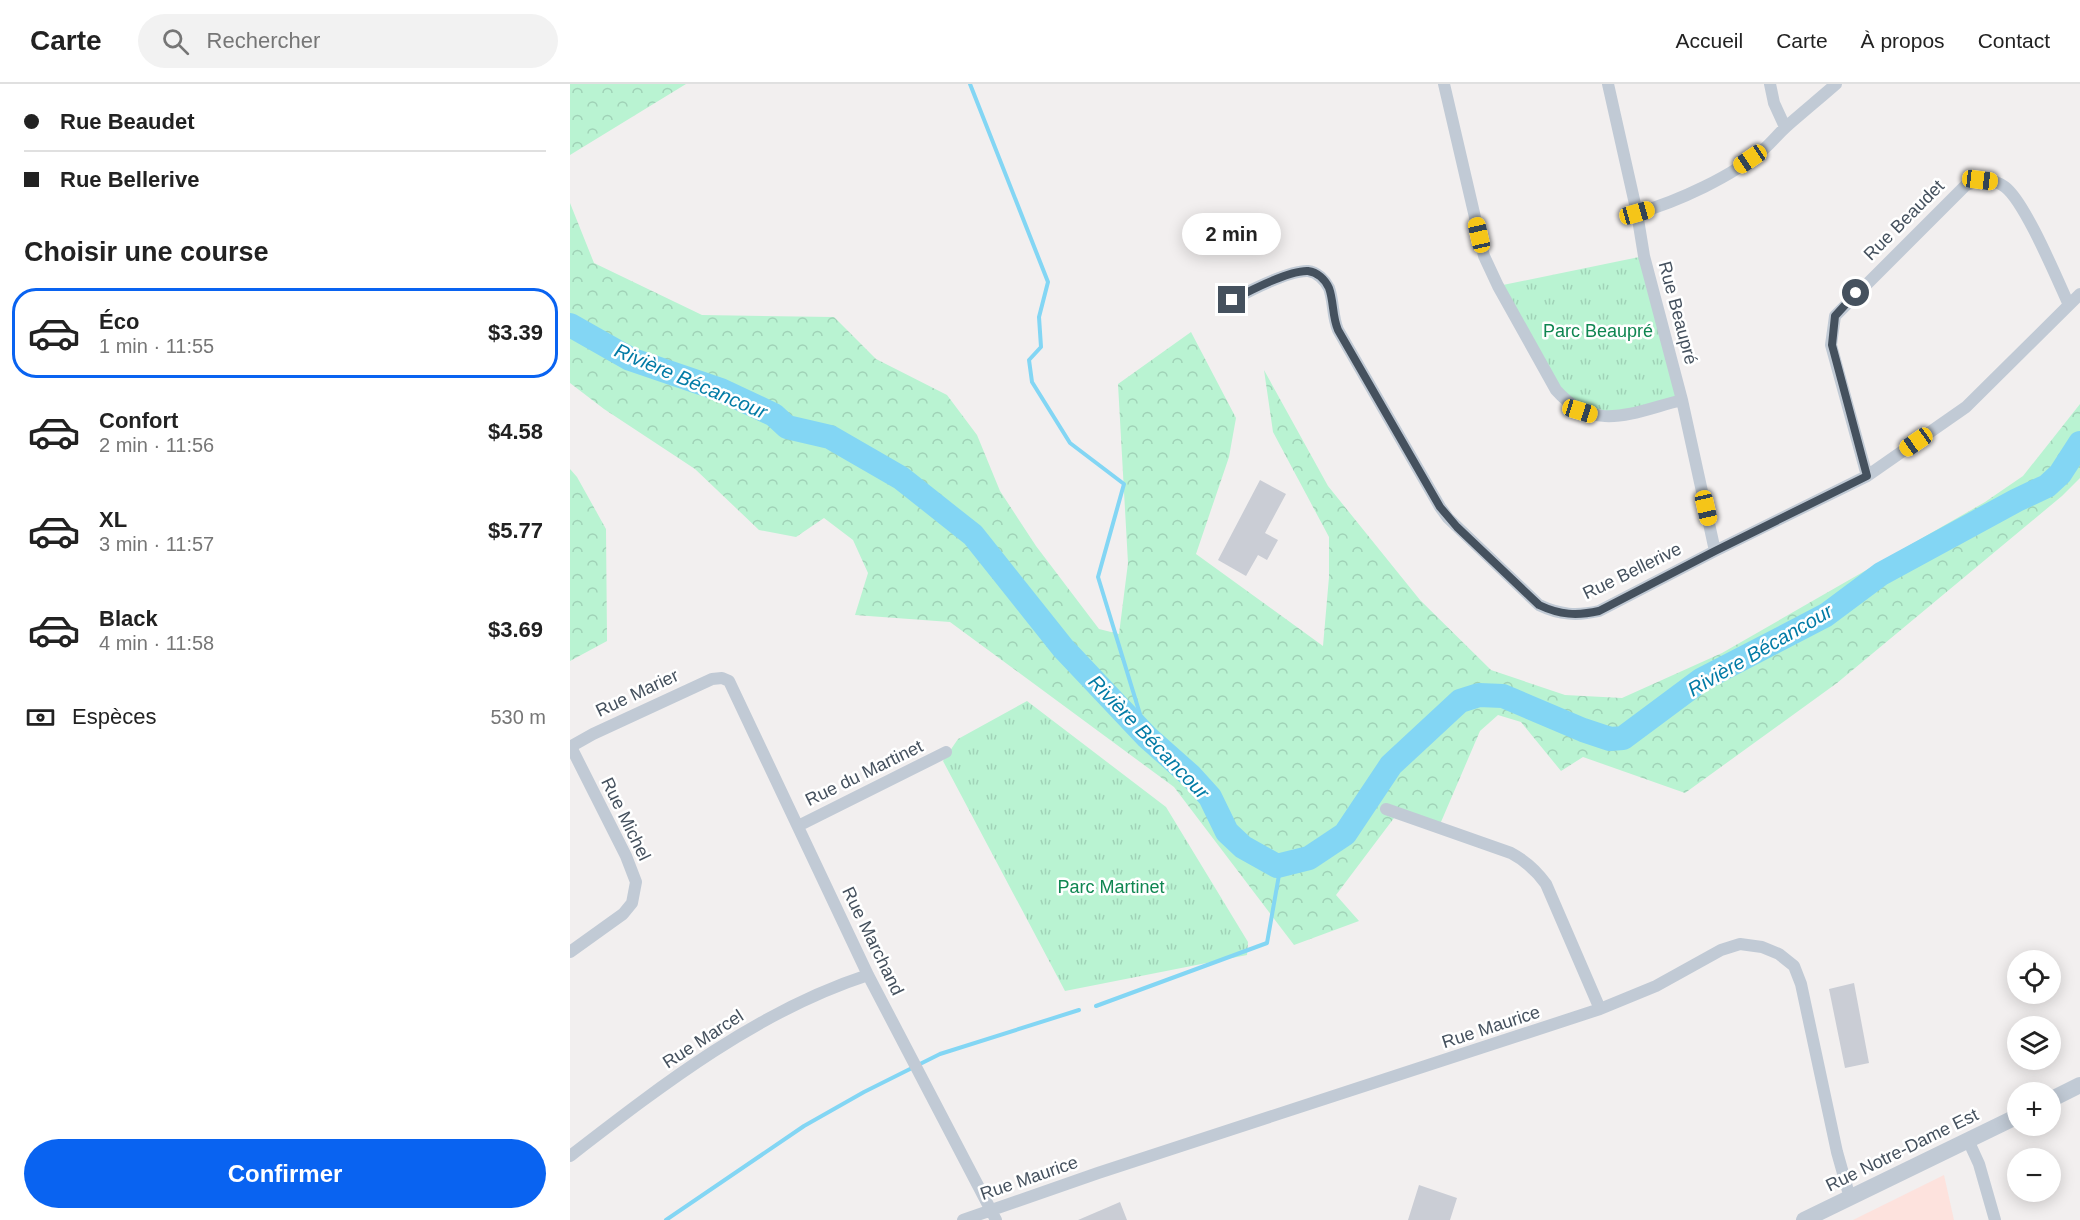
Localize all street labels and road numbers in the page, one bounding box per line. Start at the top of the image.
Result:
street label: Rue Beaudet [1860,176,1948,264]
street label: Rue Beaupré [1655,259,1701,367]
street label: Rue Bellerive [1580,539,1684,603]
street label: Rue Marier [592,665,682,721]
street label: Rue du Martinet [802,736,926,810]
street label: Rue Michel [597,774,655,864]
street label: Rue Marchand [838,884,908,998]
street label: Rue Maurice [1439,1002,1543,1052]
street label: Rue Marcel [659,1006,747,1072]
street label: Rue Notre-Dame Est [1823,1104,1981,1196]
street label: Rue Maurice [978,1152,1080,1204]

